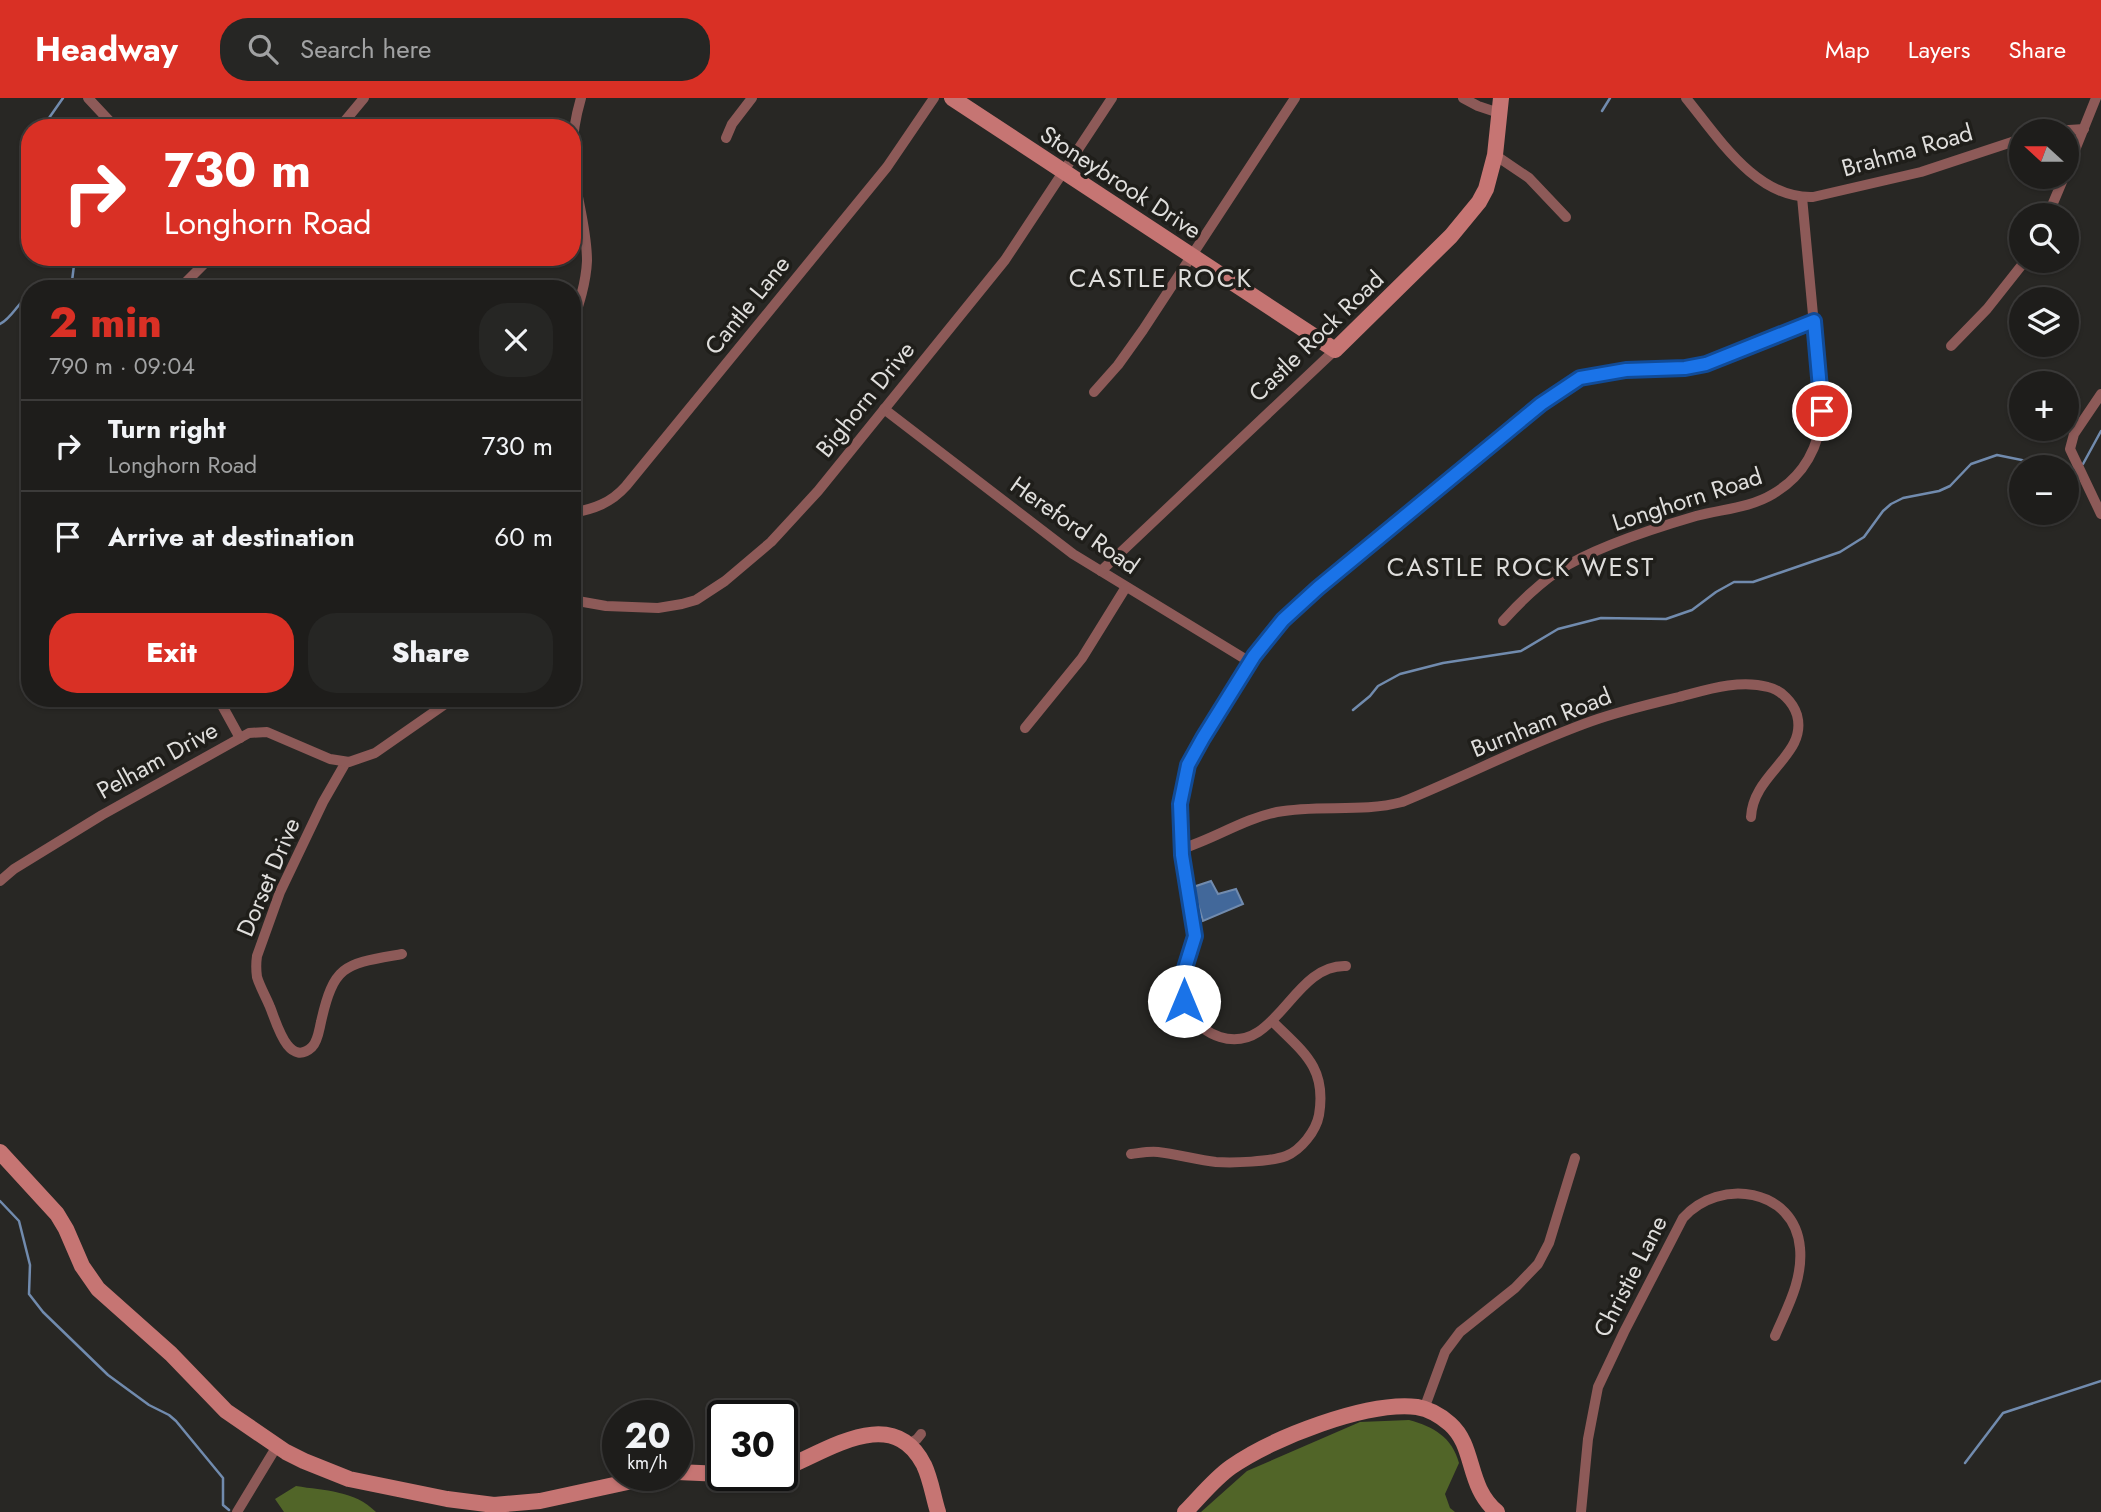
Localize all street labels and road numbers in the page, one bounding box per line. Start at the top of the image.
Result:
street label: Brahma Road [1837,115,1977,185]
street label: Stoneybrook Drive [1033,117,1209,247]
street label: Cantle Lane [696,248,798,362]
street label: Castle Rock Road [1241,262,1391,410]
street label: Bighorn Drive [807,333,923,465]
street label: Longhorn Road [1608,458,1766,540]
street label: Hereford Road [1003,467,1147,583]
street label: Burnham Road [1466,678,1616,766]
street label: Pelham Drive [90,712,224,808]
street label: Dorset Drive [227,812,309,942]
street label: Christie Lane [1584,1209,1676,1343]

